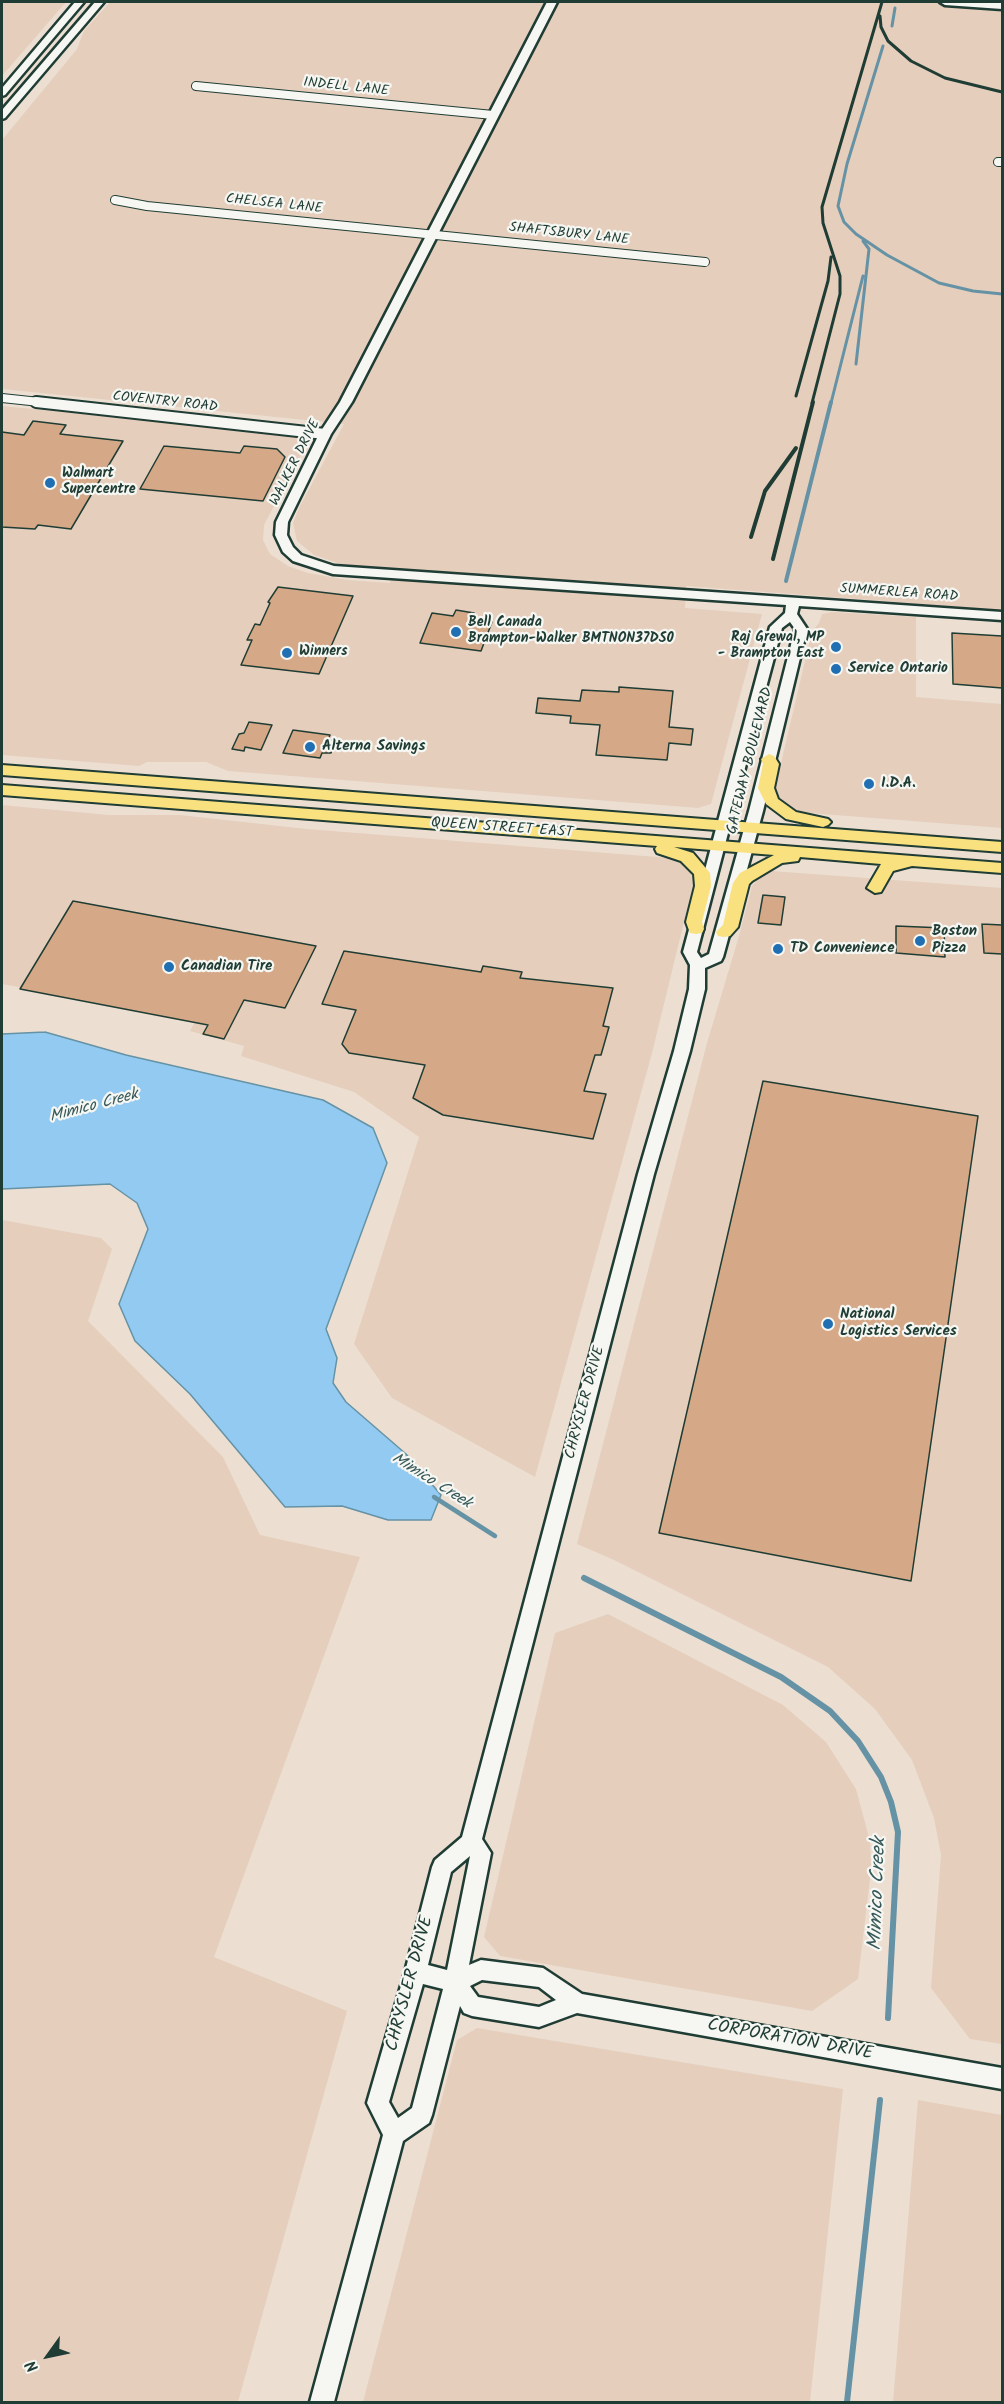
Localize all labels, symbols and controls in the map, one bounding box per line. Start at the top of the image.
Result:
street label: INDELL LANE [302,75,390,101]
street label: CHELSEA LANE [225,192,323,218]
street label: SHAFTSBURY LANE [508,220,630,250]
street label: COVENTRY ROAD [112,389,218,417]
street label: WALKER DRIVE [267,417,325,509]
place label: Walmart Supercentre [62,467,136,500]
marker: Walmart Supercentre [43,476,57,490]
street label: SUMMERLEA ROAD [839,581,959,607]
place label: Bell Canada Brampton-Walker BMTNON37DS0 [468,616,674,648]
marker: Bell Canada Brampton-Walker BMTNON37DS0 [449,625,463,639]
place label: Raj Grewal, MP - Brampton East [718,631,824,664]
marker: Raj Grewal, MP - Brampton East [829,640,843,654]
place label: Winners [299,645,348,661]
marker: Winners [280,646,294,660]
place label: Service Ontario [848,660,948,678]
marker: Service Ontario [829,662,843,676]
street label: GATEWAY BOULEVARD [724,686,778,836]
place label: Alterna Savings [322,738,425,756]
marker: Alterna Savings [303,740,317,754]
place label: I.D.A. [881,775,916,793]
marker: I.D.A. [862,777,876,791]
street label: QUEEN STREET EAST [430,815,574,843]
place label: Boston Pizza [932,923,977,958]
marker: Boston Pizza [913,934,927,948]
place label: TD Convenience [790,940,894,958]
marker: TD Convenience [771,942,785,956]
place label: Canadian Tire [181,958,272,976]
marker: Canadian Tire [162,960,176,974]
water label: Mimico Creek [48,1086,140,1128]
place label: National Logistics Services [840,1306,957,1341]
marker: National Logistics Services [821,1317,835,1331]
street label: CHRYSLER DRIVE [562,1345,610,1461]
water label: Mimico Creek [388,1450,474,1514]
water label: Mimico Creek [865,1837,893,1951]
street label: CHRYSLER DRIVE [383,1914,439,2054]
street label: CORPORATION DRIVE [705,2016,875,2066]
north arrow [18,2326,78,2386]
text: N [19,2355,46,2377]

